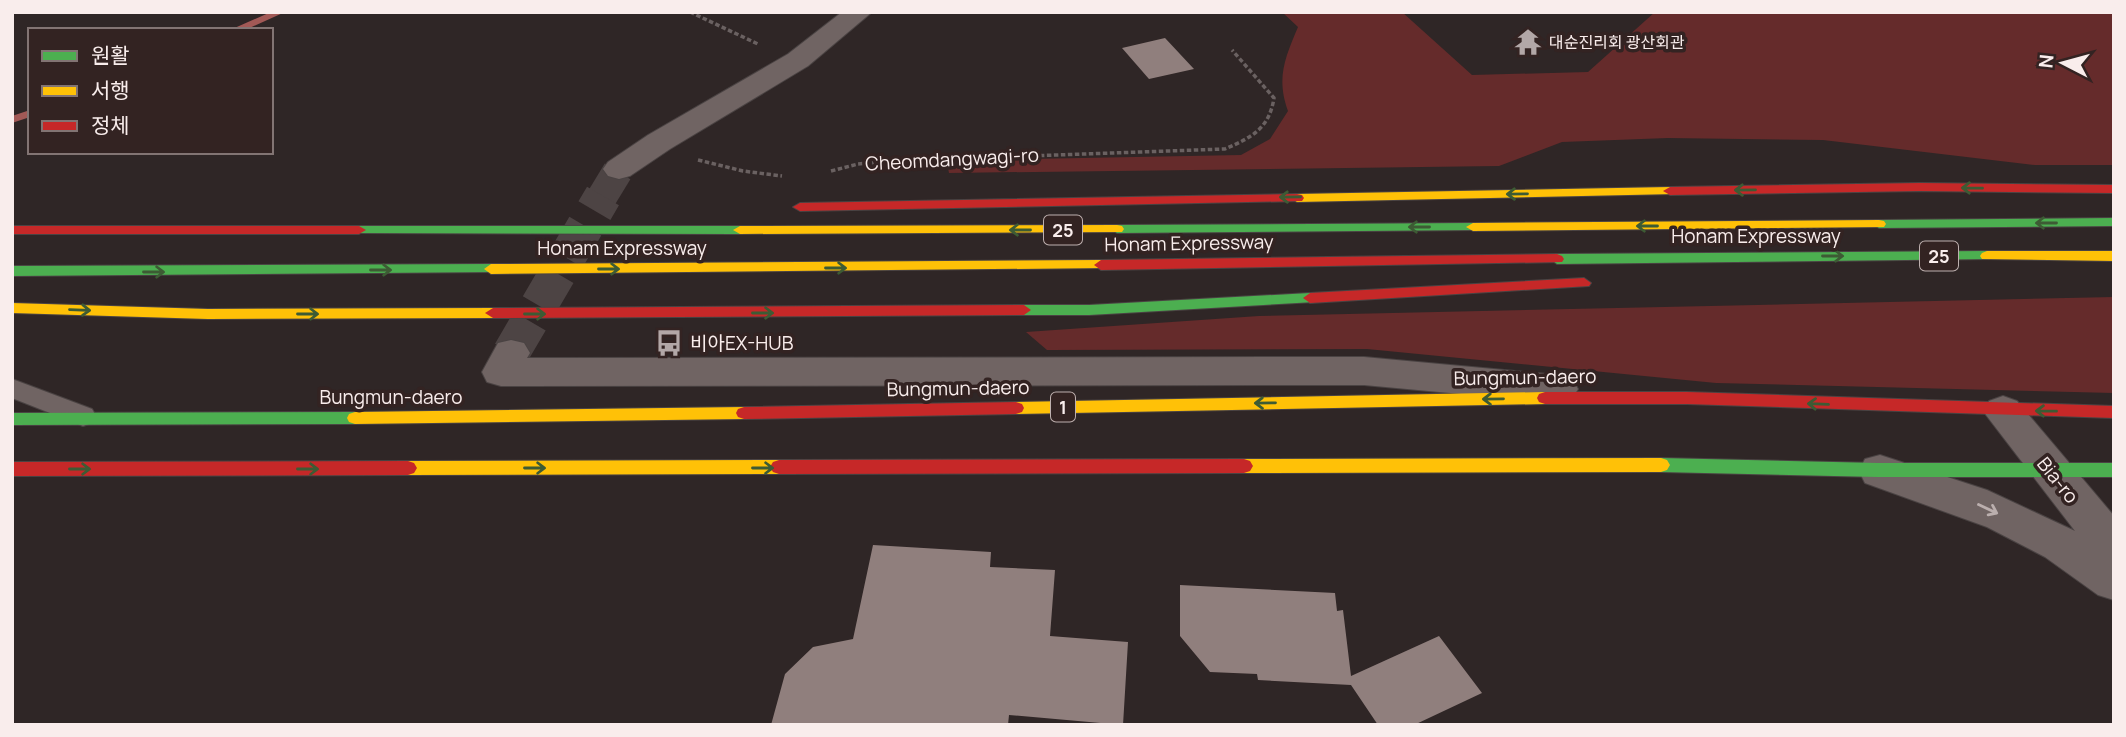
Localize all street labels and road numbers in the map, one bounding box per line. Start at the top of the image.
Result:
street label: Cheomdangwagi-ro [865,141,1039,177]
road number: 25 [1044,215,1082,244]
street label: Honam Expressway [1671,223,1841,249]
street label: Honam Expressway [1104,229,1274,257]
street label: Honam Expressway [537,235,707,261]
road number: 25 [1920,242,1958,270]
street label: Bungmun-daero [1453,363,1597,391]
street label: Bungmun-daero [886,374,1030,402]
street label: Bungmun-daero [320,384,462,410]
road number: 1 [1051,393,1075,422]
street label: Bia-ro [2031,451,2085,509]

